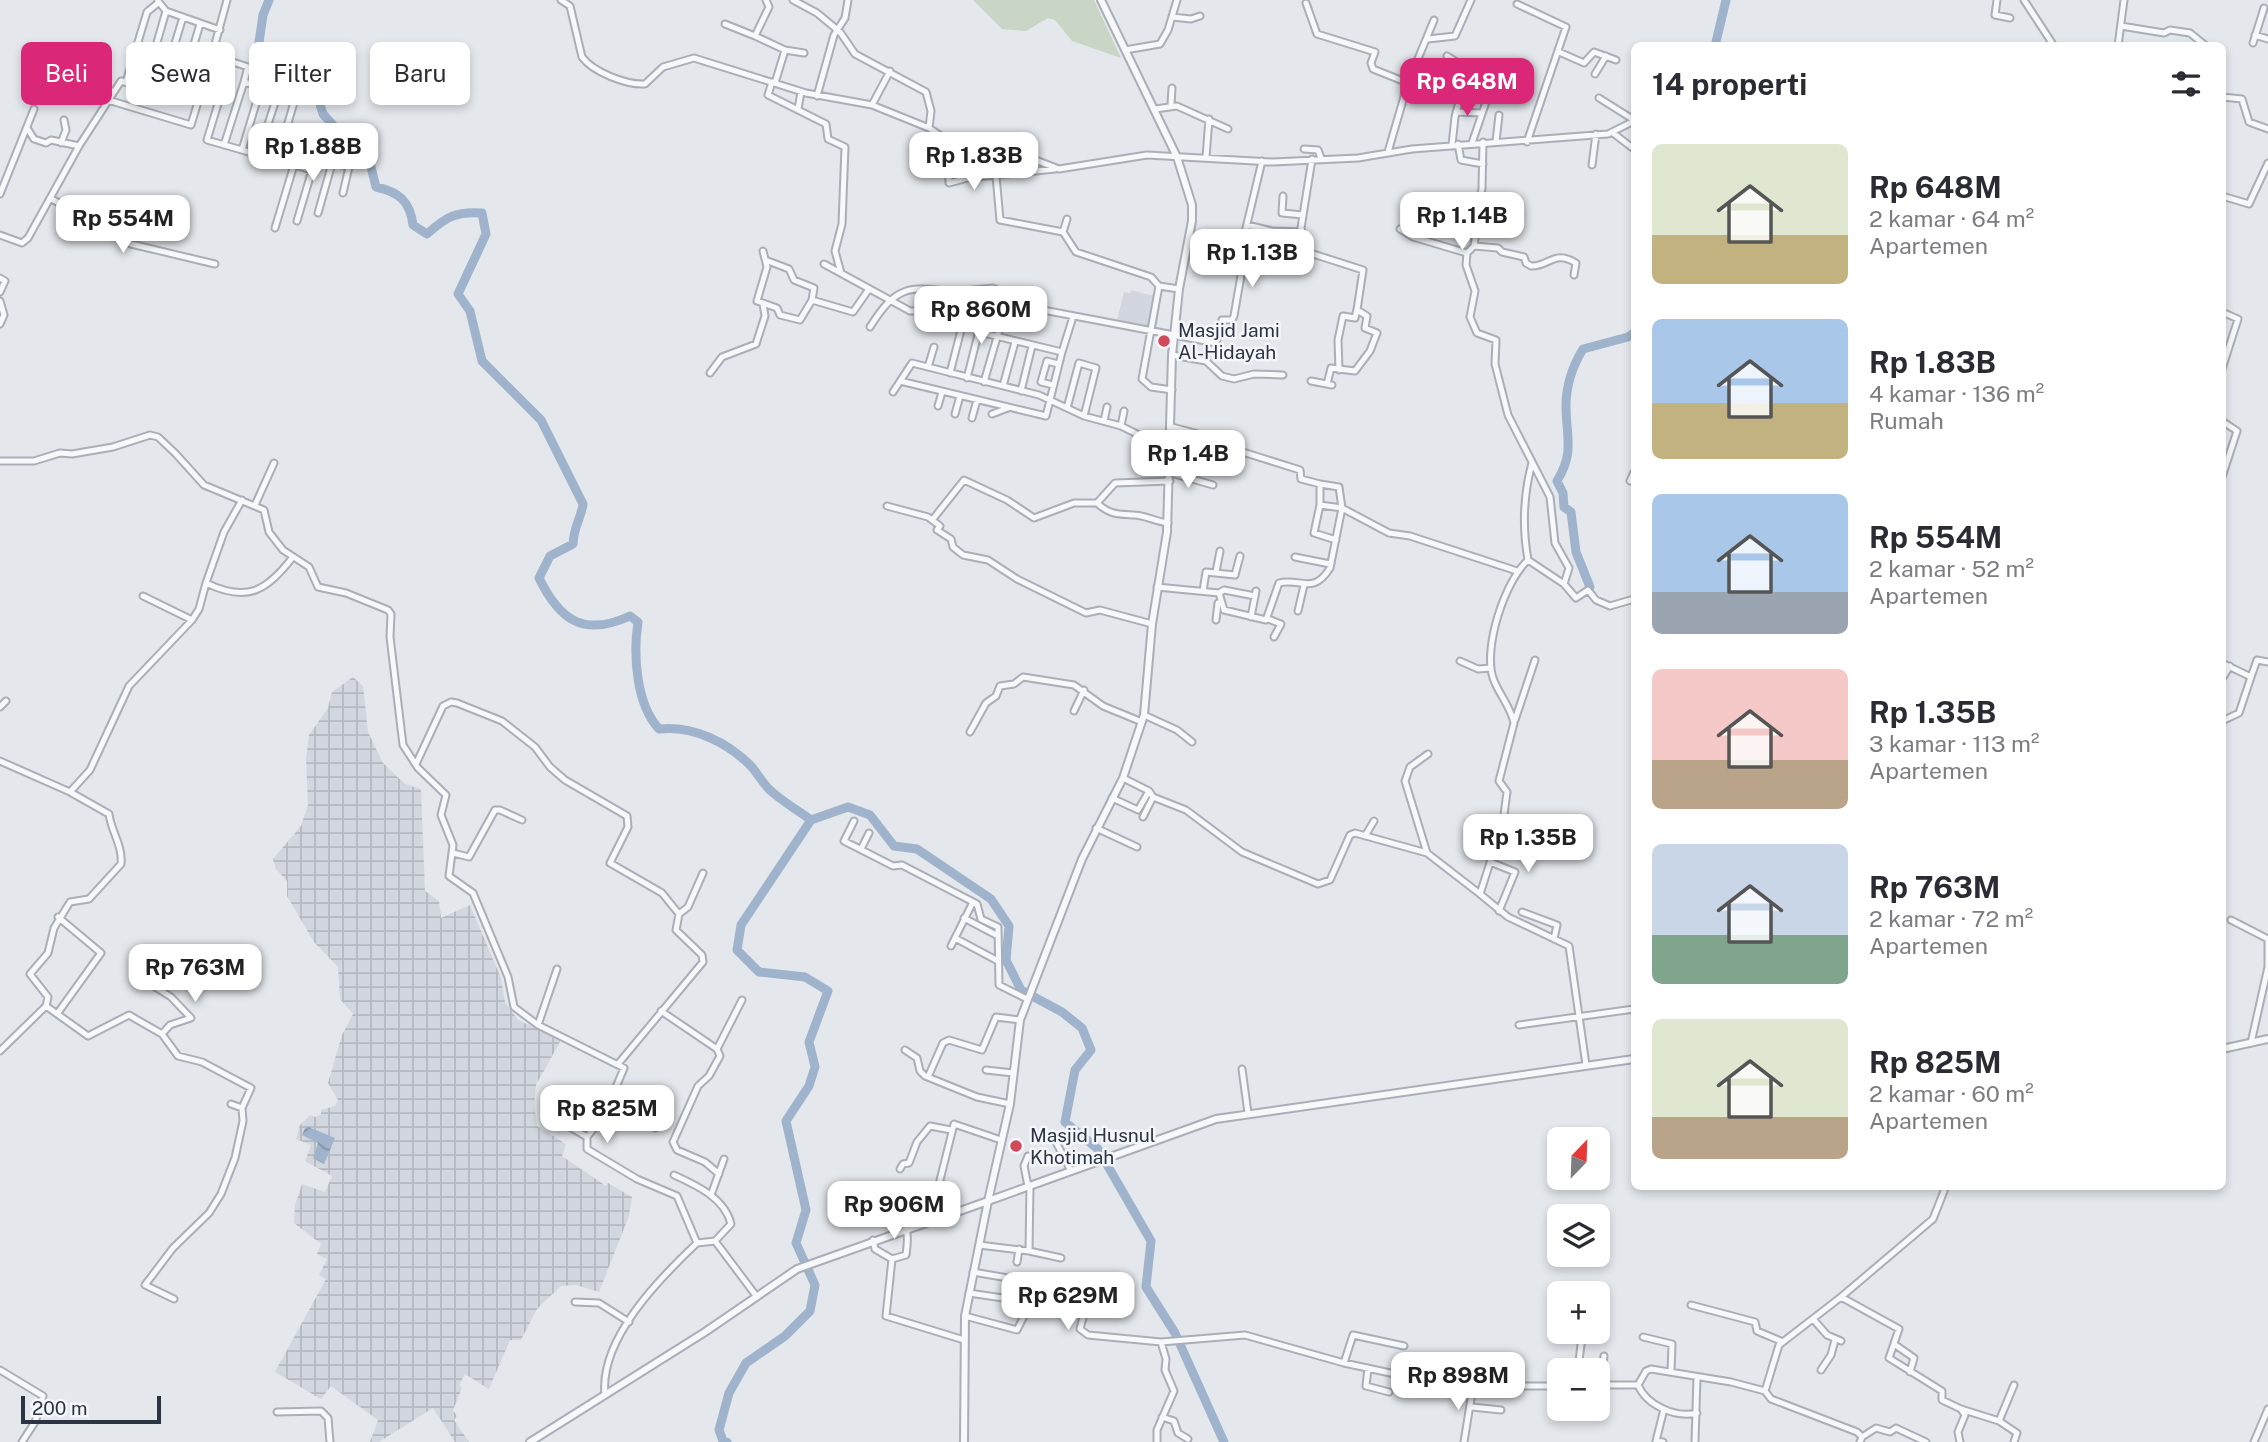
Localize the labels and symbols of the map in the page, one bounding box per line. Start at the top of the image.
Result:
pin: Rp 648M [1402,58,1532,118]
pin: Rp 1.88B [241,124,385,183]
pin: Rp 1.83B [902,132,1046,192]
pin: Rp 1.14B [1390,192,1534,252]
pin: Rp 554M [58,196,188,255]
pin: Rp 1.13B [1180,230,1324,289]
pin: Rp 860M [916,286,1046,346]
place label: Masjid Jami Al-Hidayah [1178,319,1280,363]
marker: Masjid Jami Al-Hidayah [1156,333,1172,349]
pin: Rp 1.4B [1123,430,1253,490]
pin: Rp 1.35B [1456,814,1600,874]
pin: Rp 763M [130,944,260,1004]
pin: Rp 825M [542,1086,672,1145]
place label: Masjid Husnul Khotimah [1030,1124,1156,1168]
north arrow [1547,1127,1610,1190]
marker: Masjid Husnul Khotimah [1008,1138,1024,1154]
pin: Rp 906M [829,1182,959,1241]
pin: Rp 629M [1003,1272,1133,1332]
pin: Rp 898M [1393,1352,1523,1412]
scale bar [21,1393,161,1425]

